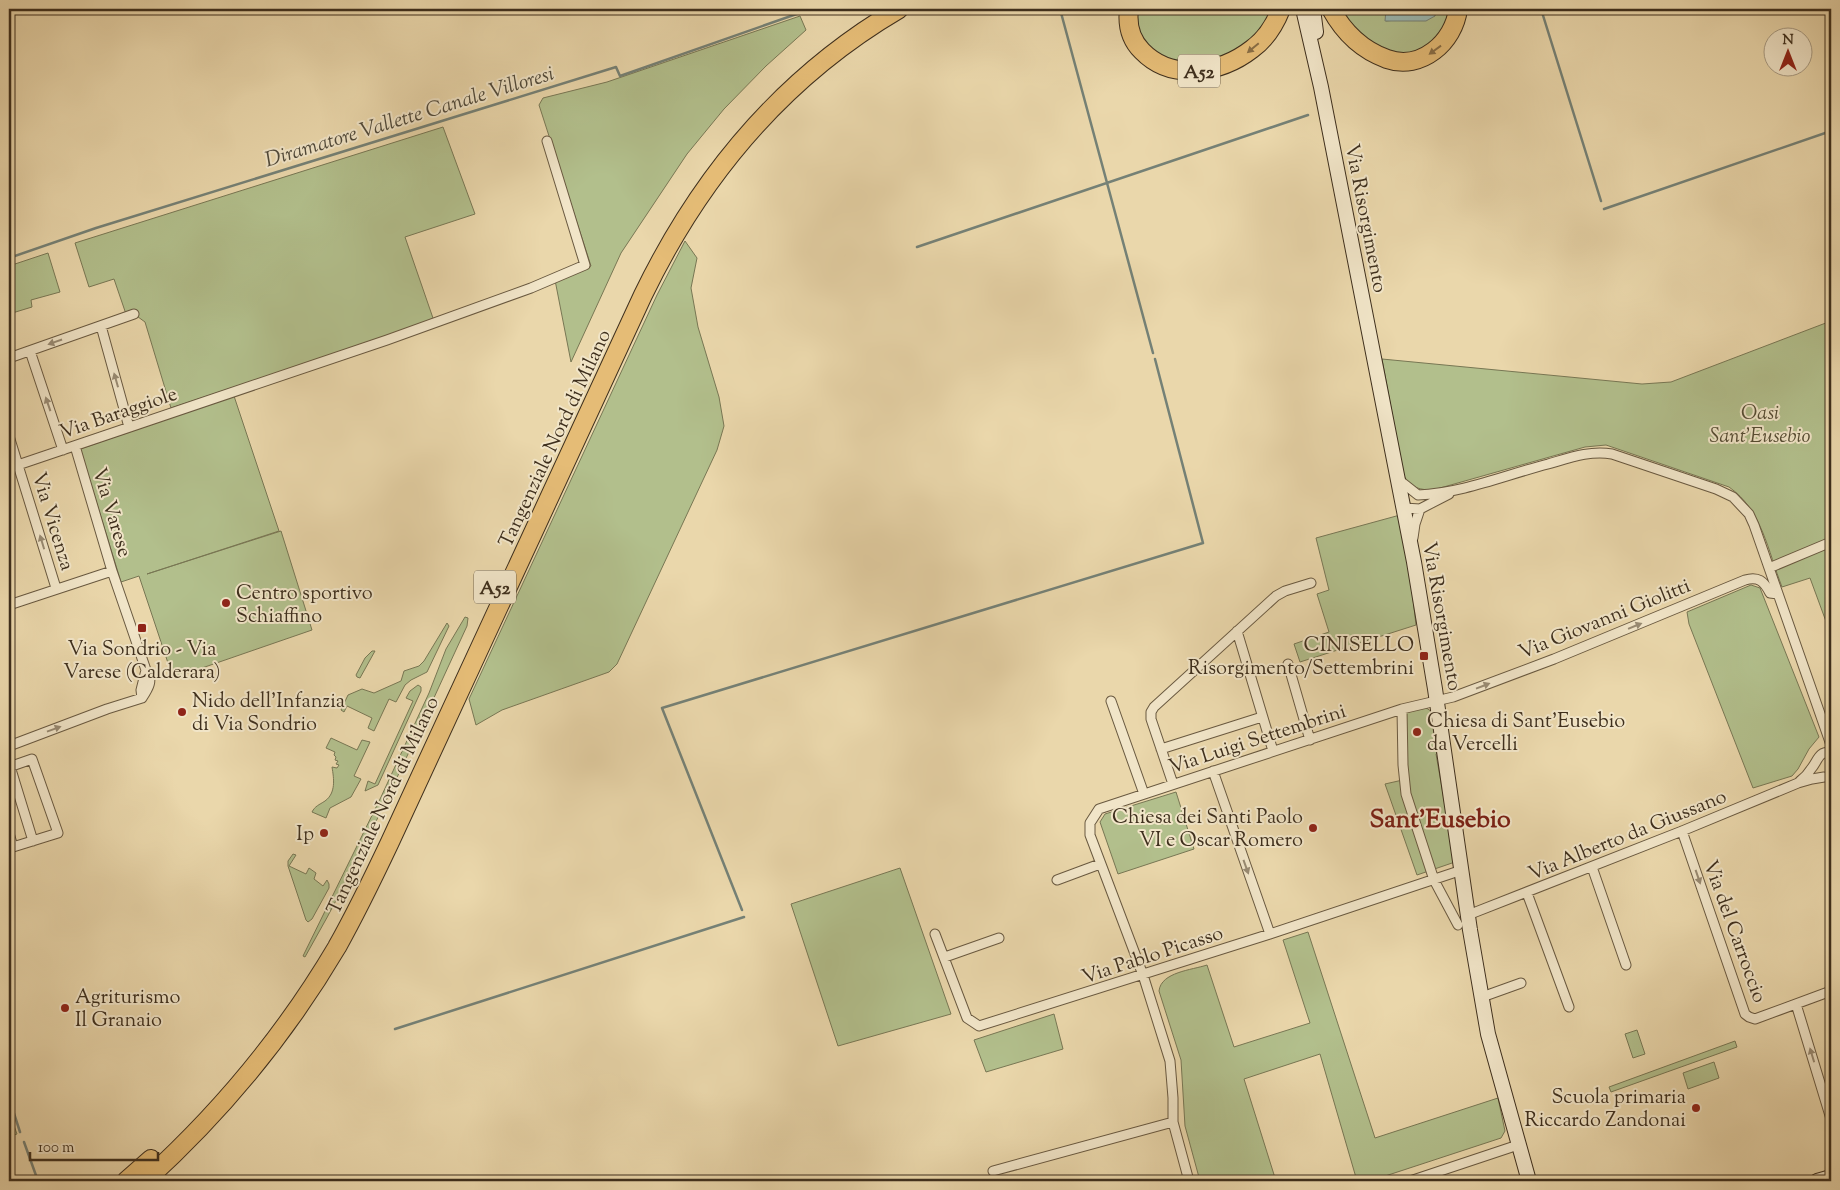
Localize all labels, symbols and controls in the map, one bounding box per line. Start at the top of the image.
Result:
north arrow [1762,28,1812,78]
text: N [1782,31,1794,51]
one-way arrow [1247,42,1260,53]
one-way arrow [1429,44,1442,55]
road number: A52 [1178,54,1220,88]
water label: Diramatore Vallette Canale Villoresi [261,60,558,176]
street label: Via Risorgimento [1336,142,1393,295]
street label: Tangenziale Nord di Milano [493,325,620,553]
one-way arrow [47,338,62,346]
one-way arrow [112,373,120,388]
street label: Via Baraggiole [56,381,182,448]
one-way arrow [43,396,51,411]
park label: Oasi Sant'Eusebio [1710,400,1810,452]
street label: Via Varese [83,464,138,561]
street label: Via Vicenza [23,469,80,575]
one-way arrow [37,534,45,549]
street label: Via Risorgimento [1413,540,1468,693]
road number: A52 [474,570,516,604]
street label: Via Giovanni Giolitti [1515,572,1695,668]
place label: Centro sportivo Schiaffino [236,580,373,632]
marker: Centro sportivo Schiaffino [220,597,232,609]
marker: Via Sondrio - Via Varese (Calderara) [136,622,148,634]
one-way arrow [1628,622,1643,630]
place label: CINISELLO Risorgimento/Settembrini [1188,632,1414,684]
place label: Via Sondrio - Via Varese (Calderara) [63,636,221,688]
marker: CINISELLO Risorgimento/Settembrini [1418,650,1430,662]
one-way arrow [1476,682,1491,689]
place label: Nido dell'Infanzia di Via Sondrio [192,688,345,740]
street label: Tangenziale Nord di Milano [321,692,448,920]
street label: Via Luigi Settembrini [1165,698,1351,783]
marker: Nido dell'Infanzia di Via Sondrio [176,706,188,718]
place label: Chiesa di Sant'Eusebio da Vercelli [1427,708,1625,760]
one-way arrow [47,725,62,732]
marker: Chiesa di Sant'Eusebio da Vercelli [1411,726,1423,738]
street label: Via Alberto da Giussano [1524,783,1732,889]
district label: Sant'Eusebio [1369,803,1511,839]
place label: Chiesa dei Santi Paolo VI e Oscar Romero [1112,804,1303,856]
place label: Ip [296,821,314,850]
marker: Chiesa dei Santi Paolo VI e Oscar Romero [1307,822,1319,834]
marker: Ip [318,827,330,839]
street label: Via del Carroccio [1694,857,1773,1007]
one-way arrow [1243,860,1251,875]
one-way arrow [1695,870,1702,885]
street label: Via Pablo Picasso [1078,920,1227,993]
place label: Agriturismo Il Granaio [75,984,180,1036]
marker: Agriturismo Il Granaio [59,1002,71,1014]
one-way arrow [1808,1048,1815,1063]
place label: Scuola primaria Riccardo Zandonai [1524,1084,1686,1136]
marker: Scuola primaria Riccardo Zandonai [1690,1102,1702,1114]
scale bar [30,1130,158,1162]
text: 100 m [38,1138,75,1159]

